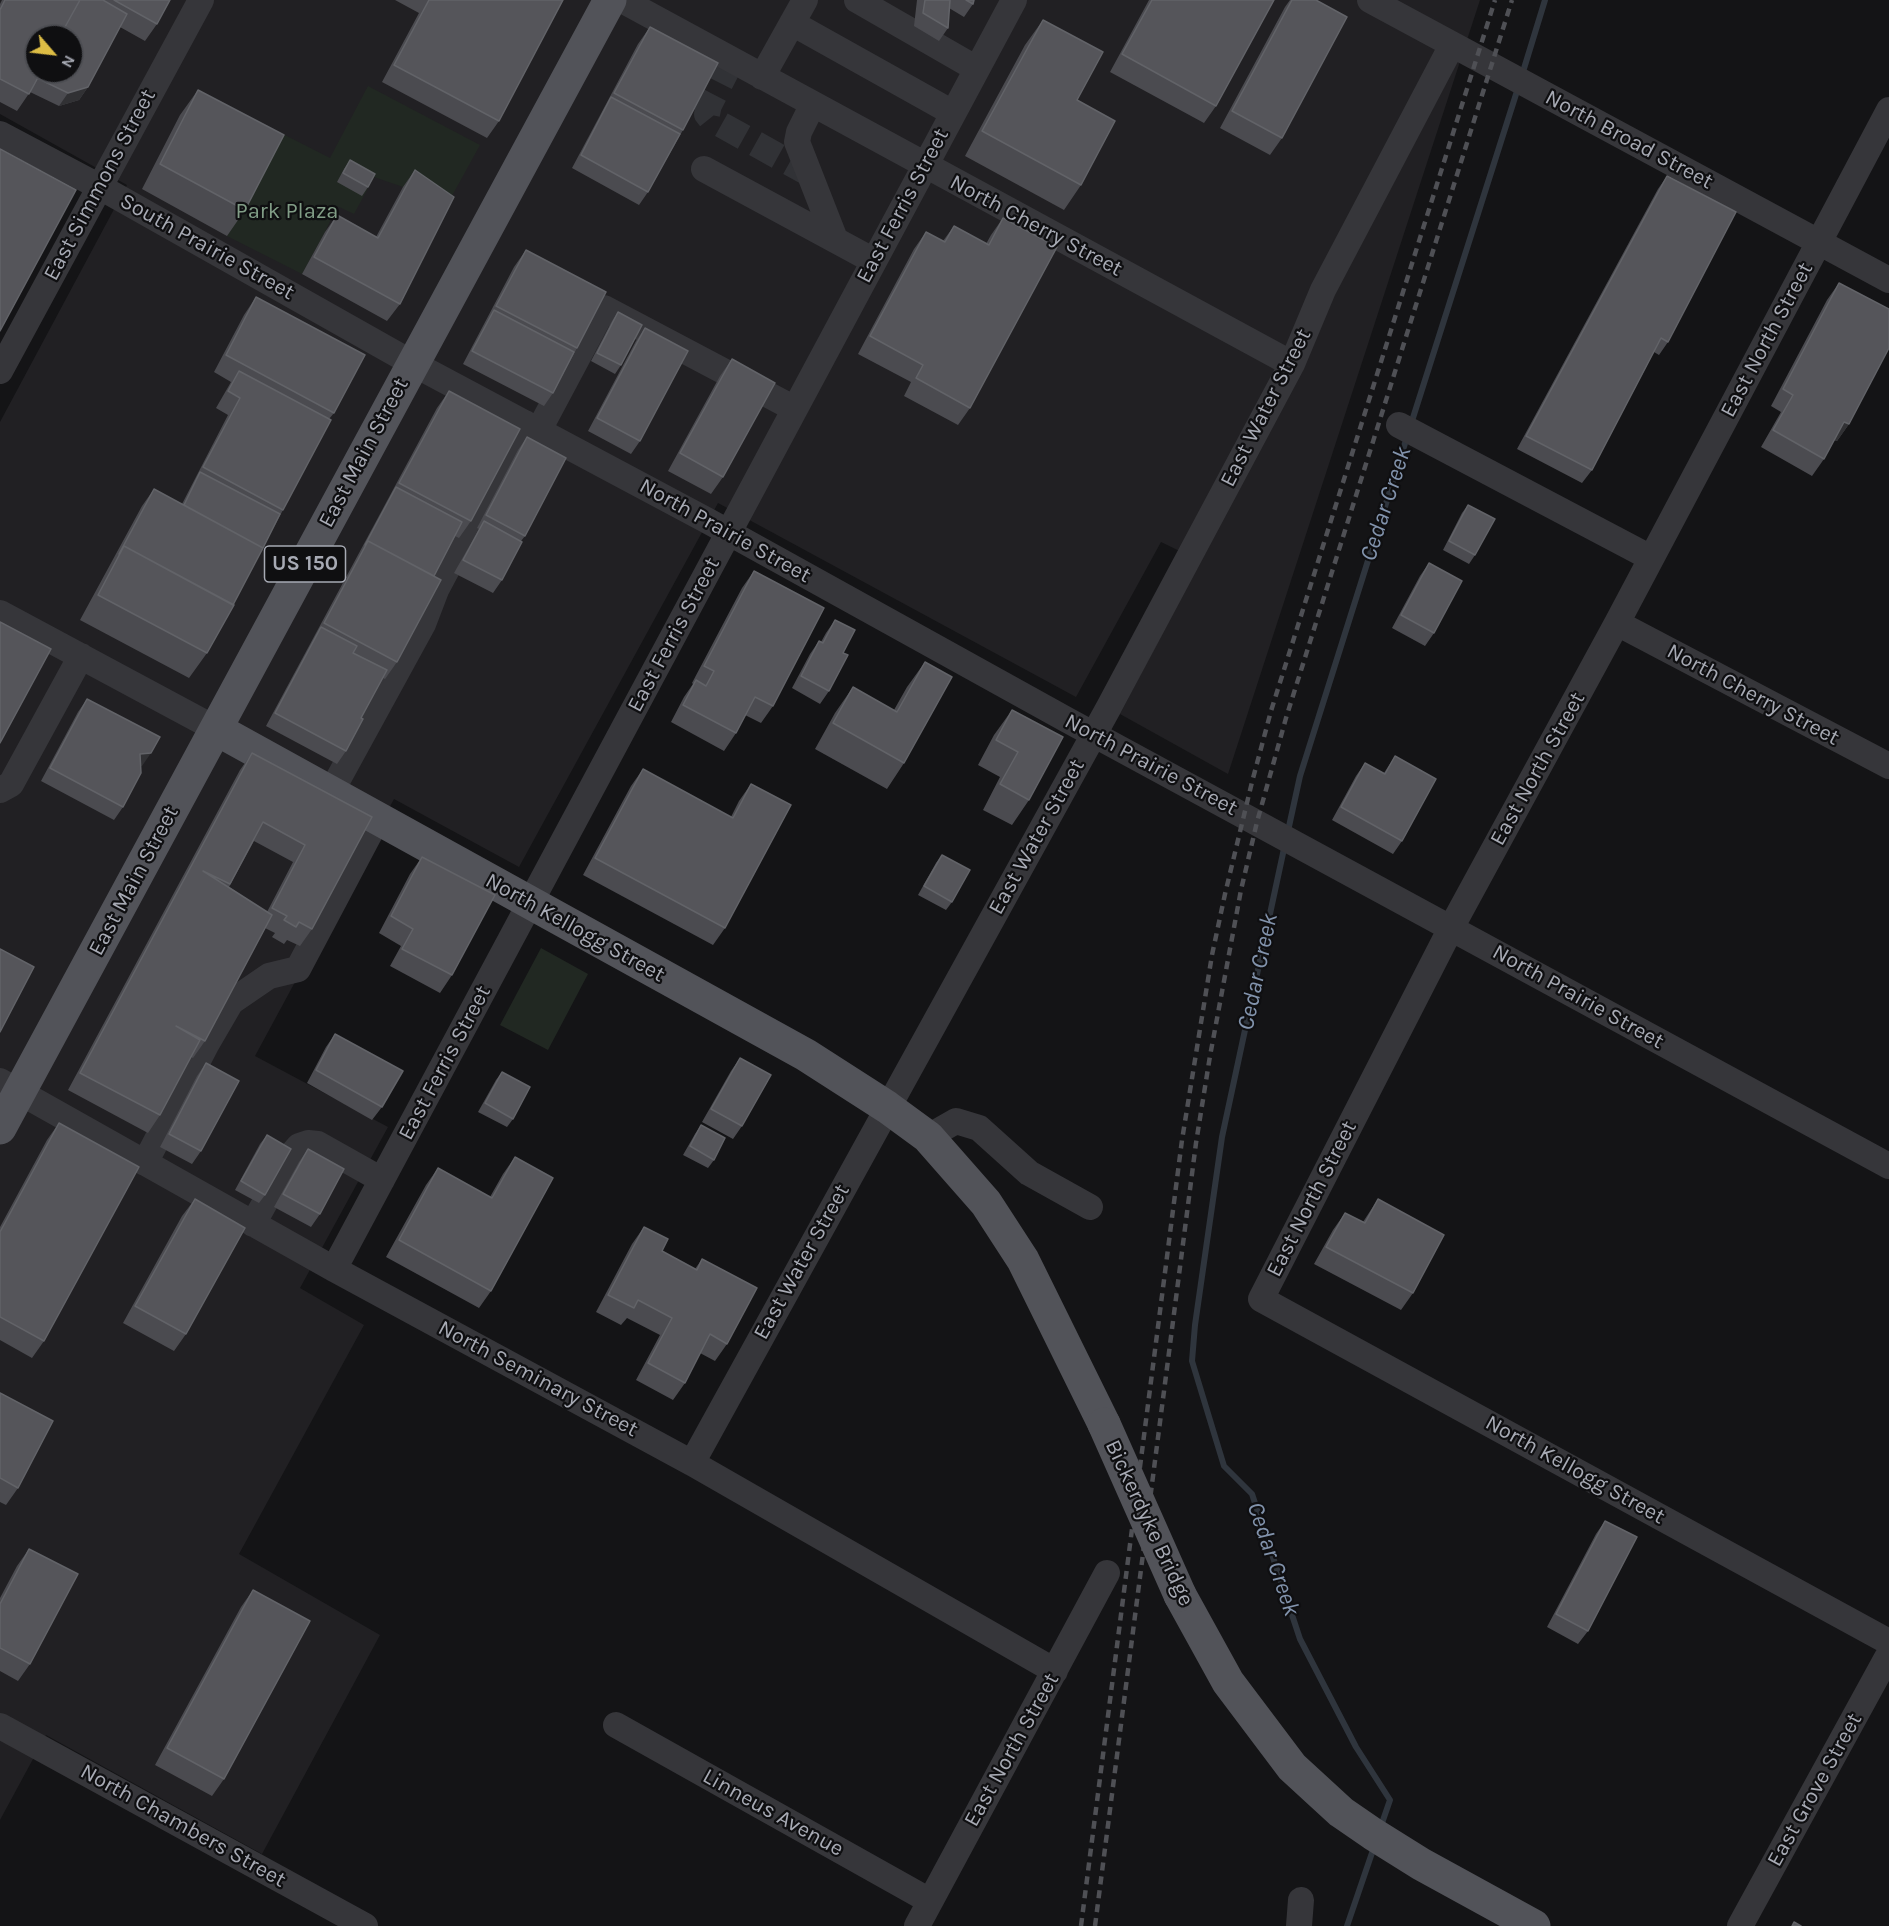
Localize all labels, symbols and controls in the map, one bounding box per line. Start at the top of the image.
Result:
north arrow [24,24,84,84]
text: N [57,52,80,71]
street label: East Simmons Street [38,85,162,285]
street label: North Broad Street [1541,85,1717,195]
street label: East Ferris Street [851,124,955,288]
street label: North Cherry Street [945,169,1127,283]
street label: South Prairie Street [115,188,299,306]
park label: Park Plaza [236,199,338,225]
street label: East North Street [1715,258,1819,422]
street label: East Water Street [1215,325,1317,491]
street label: East Main Street [313,374,415,532]
water label: Cedar Creek [1354,443,1418,565]
street label: North Prairie Street [635,473,815,589]
road number: US 150 [264,546,346,582]
street label: East Ferris Street [622,553,726,717]
street label: North Cherry Street [1662,638,1844,752]
street label: East North Street [1485,688,1591,850]
street label: North Prairie Street [1060,708,1242,822]
street label: East Water Street [983,755,1091,919]
street label: East Main Street [83,802,185,960]
street label: North Kellogg Street [481,868,669,988]
water label: Cedar Creek [1232,911,1284,1033]
street label: North Prairie Street [1488,939,1668,1055]
street label: East Ferris Street [393,981,497,1145]
street label: East North Street [1261,1117,1363,1281]
street label: East Water Street [748,1180,856,1344]
street label: North Seminary Street [433,1315,643,1443]
street label: North Kellogg Street [1481,1410,1669,1530]
street label: Bickerdyke Bridge [1099,1436,1199,1610]
water label: Cedar Creek [1240,1498,1306,1620]
street label: East North Street [959,1669,1065,1831]
street label: East Grove Street [1762,1709,1868,1871]
street label: North Chambers Street [76,1759,290,1893]
street label: Linneus Avenue [698,1763,848,1863]

